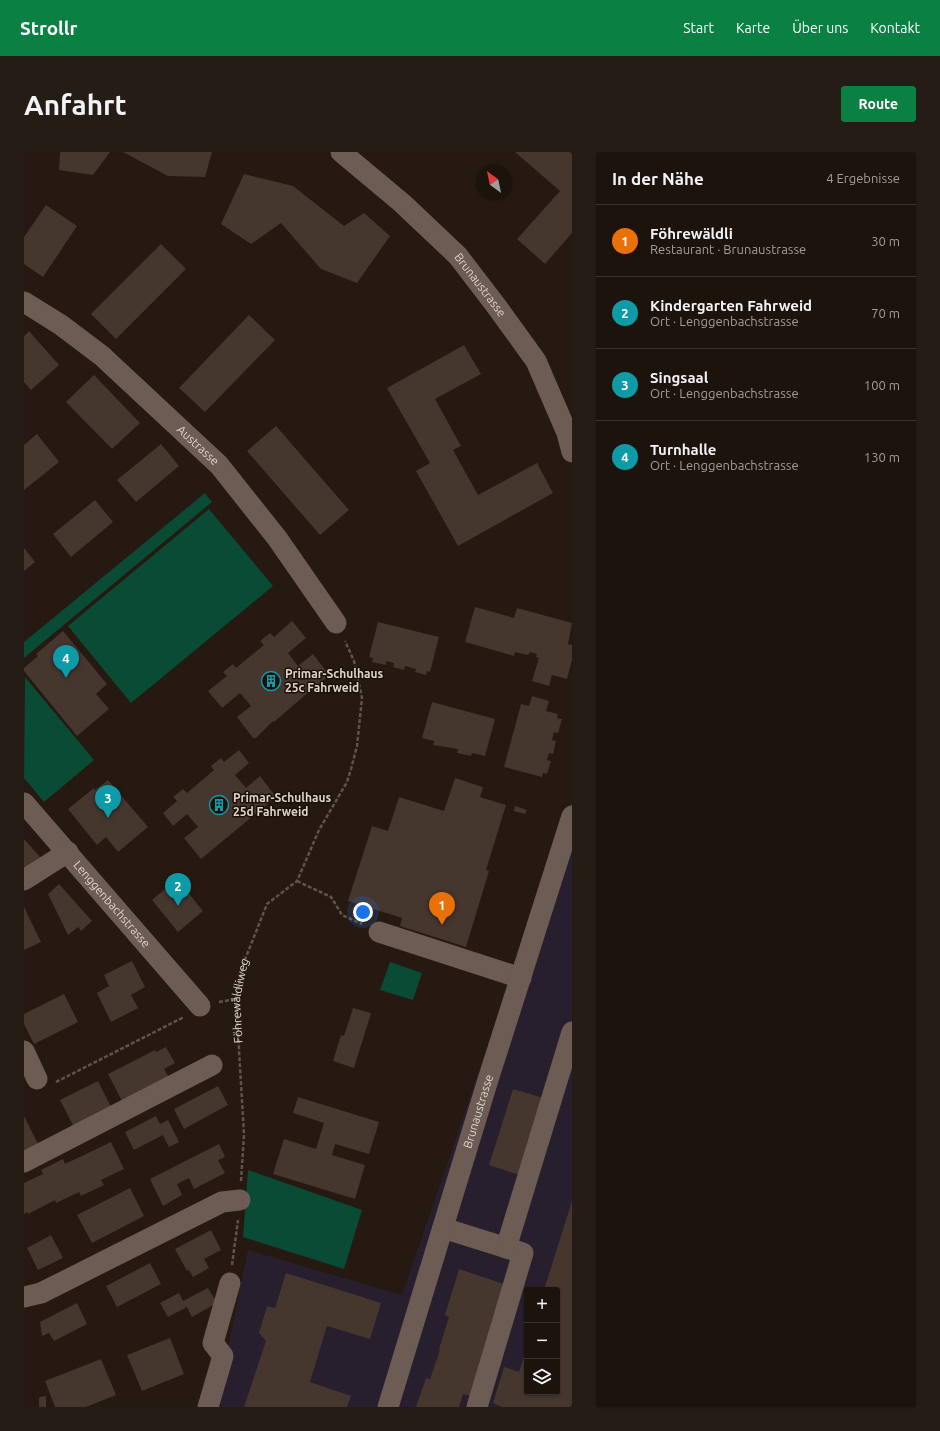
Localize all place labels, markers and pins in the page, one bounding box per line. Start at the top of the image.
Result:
pin: 4 [53,645,79,678]
place label: Primar-Schulhaus 25c Fahrweid [285,667,383,694]
building icon: Primar-Schulhaus 25c Fahrweid [260,670,282,692]
pin: 3 [95,785,121,818]
place label: Primar-Schulhaus 25d Fahrweid [233,791,331,818]
building icon: Primar-Schulhaus 25d Fahrweid [208,794,230,816]
pin: 2 [165,873,191,906]
pin: 1 [429,892,455,925]

